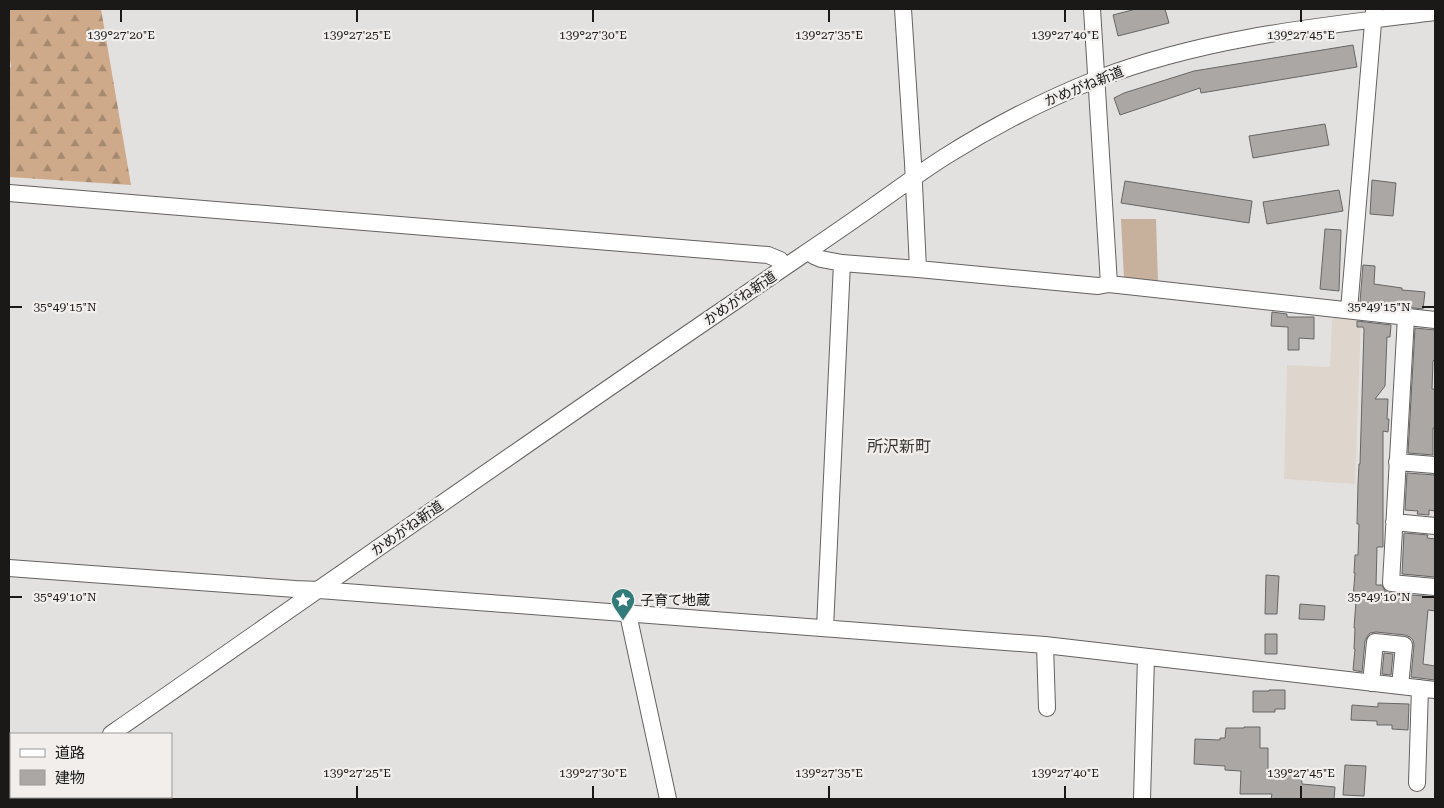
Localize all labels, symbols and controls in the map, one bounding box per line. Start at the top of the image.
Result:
text: 139°27'20"E [87,28,155,42]
text: 139°27'25"E [323,28,391,42]
text: 139°27'30"E [559,28,627,42]
text: 139°27'35"E [795,28,863,42]
text: 139°27'40"E [1031,28,1099,42]
text: 139°27'45"E [1267,28,1335,42]
street label: かめがね新道 [1042,63,1126,109]
street label: かめがね新道 [701,268,779,328]
text: 35°49'15"N [33,300,97,314]
text: 35°49'15"N [1347,300,1411,314]
district label: 所沢新町 [867,437,931,456]
street label: かめがね新道 [368,497,446,559]
place icon: 子育て地蔵 [610,587,636,621]
text: 35°49'10"N [33,590,97,604]
text: 35°49'10"N [1347,590,1411,604]
place label: 子育て地蔵 [640,592,710,608]
legend [10,733,172,798]
text: 道路 [55,744,85,762]
text: 139°27'25"E [323,766,391,780]
text: 139°27'30"E [559,766,627,780]
text: 139°27'35"E [795,766,863,780]
text: 139°27'40"E [1031,766,1099,780]
text: 139°27'45"E [1267,766,1335,780]
text: 建物 [55,769,85,787]

